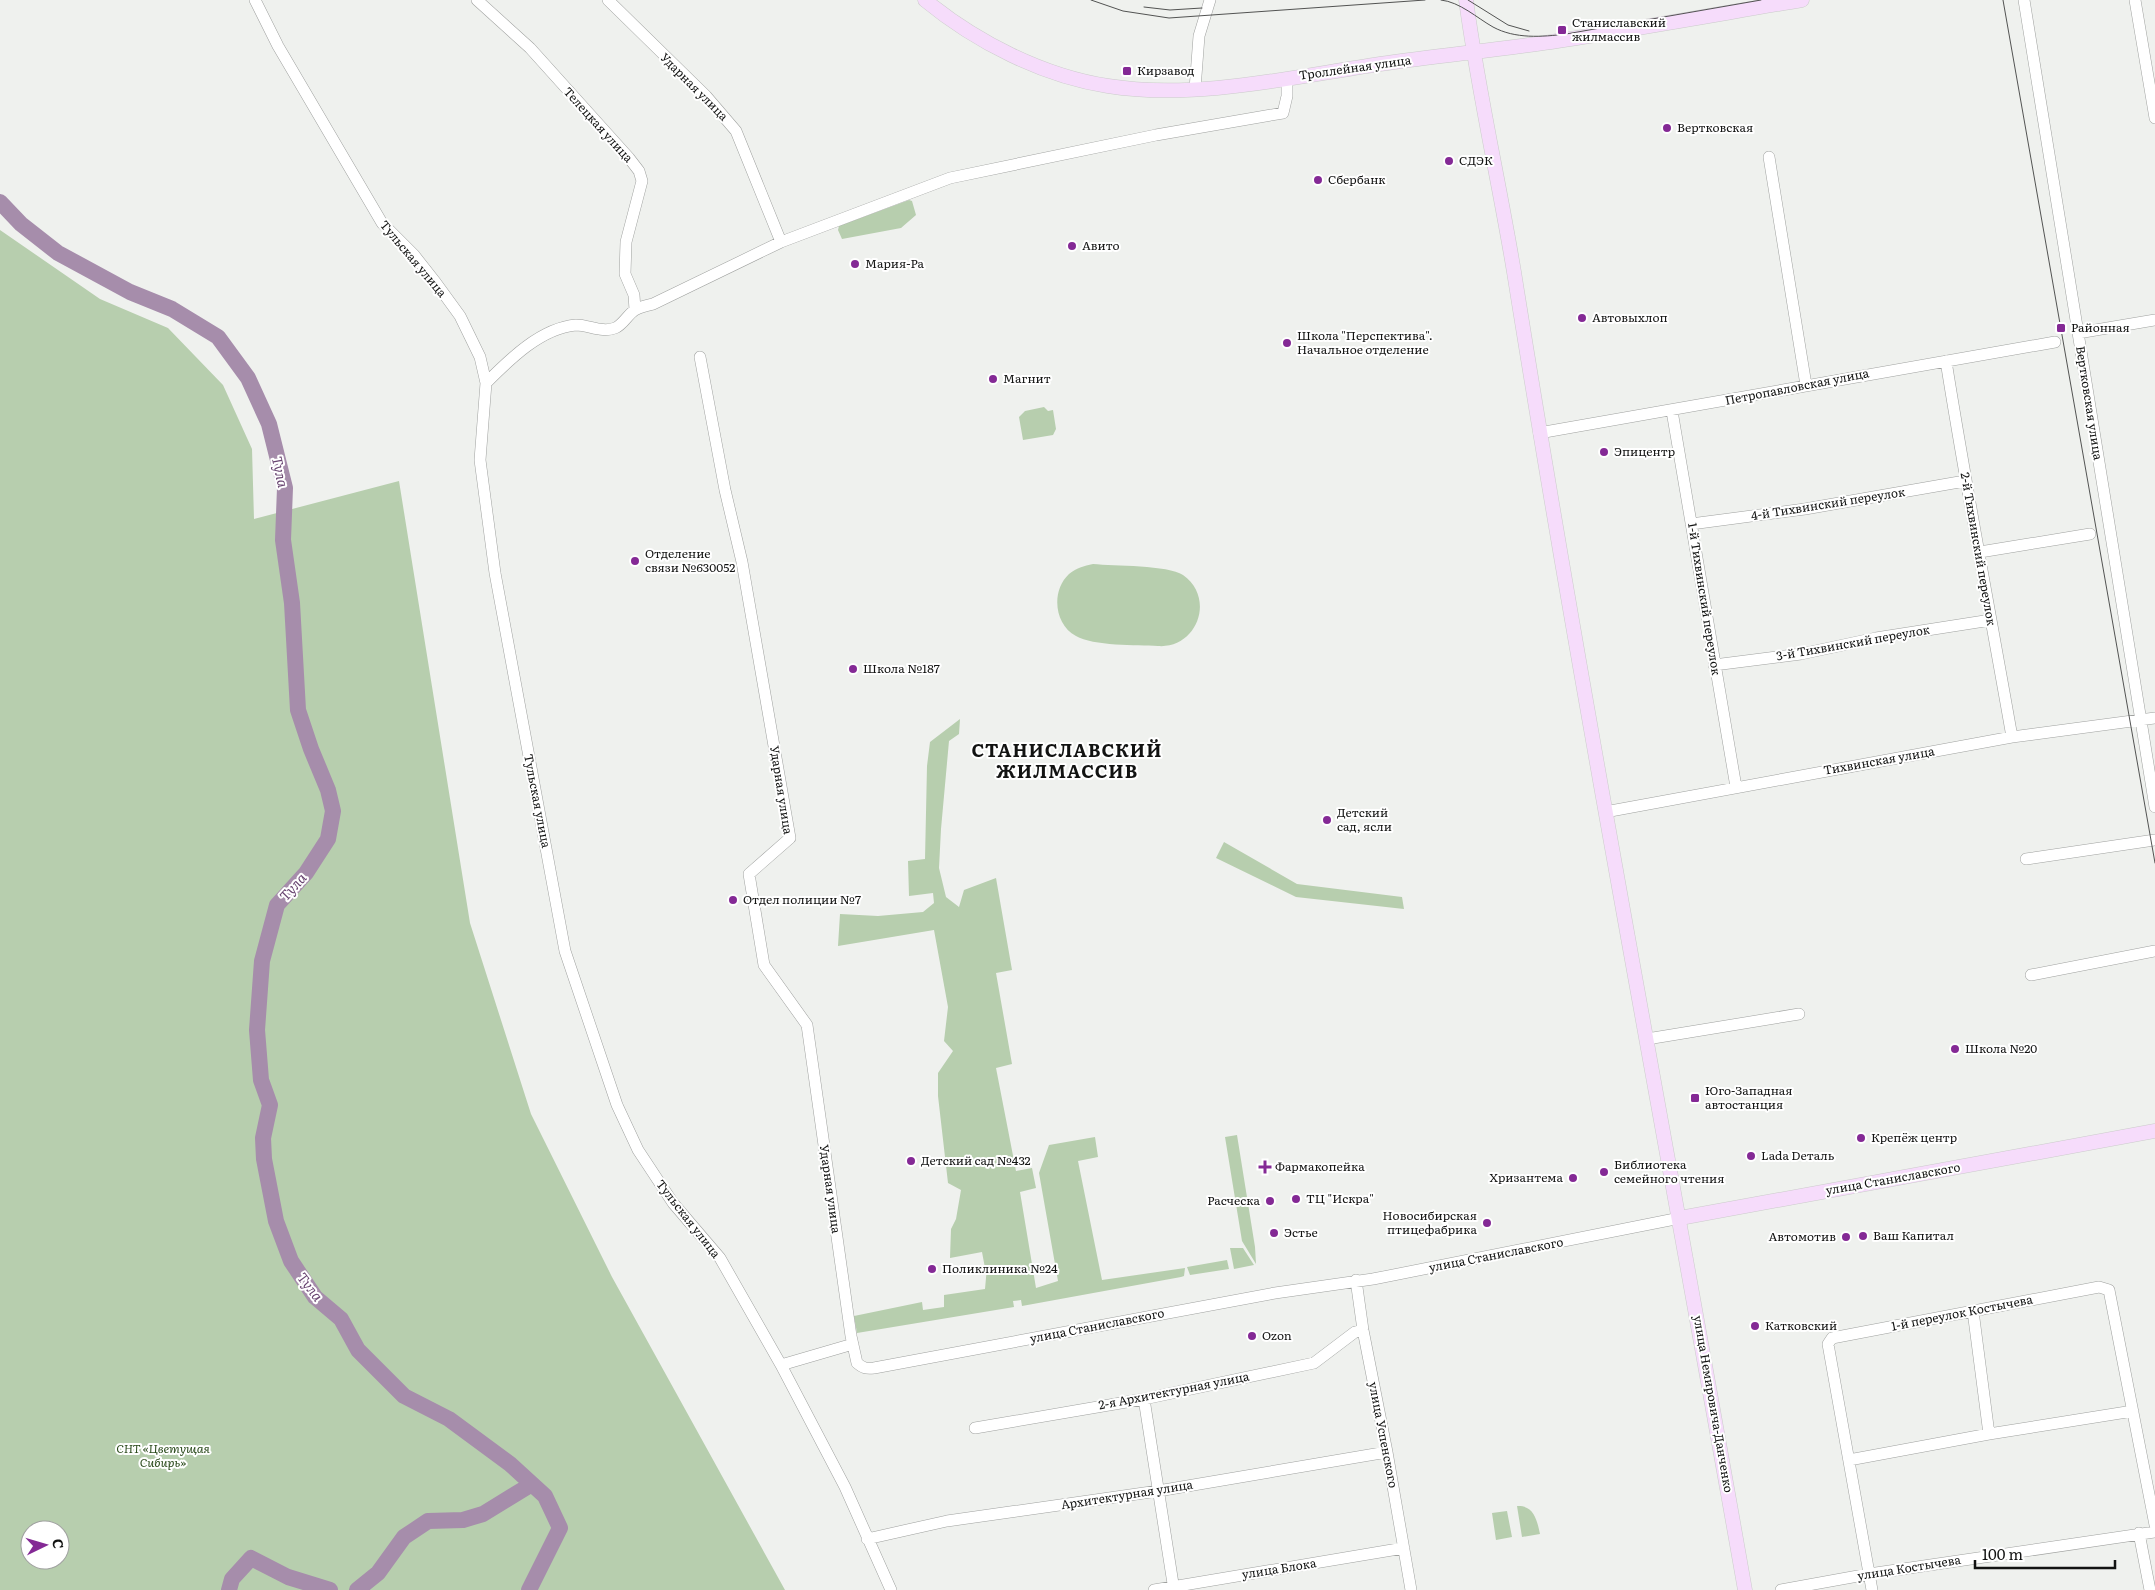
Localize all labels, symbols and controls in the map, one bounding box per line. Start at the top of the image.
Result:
place label: Станиславский жилмассив [1572,13,1666,45]
marker: Станиславский жилмассив [1556,24,1568,36]
street label: Ударная улица [657,48,733,125]
street label: Троллейная улица [1298,50,1413,84]
place label: Кирзавод [1137,61,1195,79]
marker: Кирзавод [1121,65,1133,77]
street label: Телецкая улица [560,83,638,166]
place label: Вертковская [1677,118,1753,136]
marker: Вертковская [1661,122,1673,134]
place label: СДЭК [1459,151,1493,169]
marker: СДЭК [1443,155,1455,167]
place label: Сбербанк [1328,170,1385,188]
marker: Сбербанк [1312,174,1324,186]
street label: Тульская улица [376,216,452,301]
place label: Авито [1082,236,1120,254]
marker: Авито [1066,240,1078,252]
place label: Мария-Ра [865,254,924,272]
marker: Мария-Ра [849,258,861,270]
place label: Автовыхлоп [1592,308,1668,326]
marker: Автовыхлоп [1576,312,1588,324]
place label: Районная [2071,318,2130,336]
marker: Районная [2055,322,2067,334]
place label: Школа "Перспектива". Начальное отделение [1297,326,1433,358]
marker: Школа "Перспектива". Начальное отделение [1281,337,1293,349]
street label: Вертковская улица [2072,344,2108,462]
street label: Петропавловская улица [1723,363,1871,409]
place label: Магнит [1003,369,1051,387]
marker: Магнит [987,373,999,385]
place label: Эпицентр [1614,442,1675,460]
marker: Эпицентр [1598,446,1610,458]
water label: Тула [268,454,294,489]
street label: 2-й Тихвинский переулок [1957,471,2001,627]
street label: 4-й Тихвинский переулок [1750,482,1906,524]
street label: 1-й Тихвинский переулок [1684,521,1726,676]
place label: Отделение связи №630052 [645,544,735,576]
marker: Отделение связи №630052 [629,555,641,567]
street label: 3-й Тихвинский переулок [1775,620,1931,664]
place label: Школа №187 [863,659,940,677]
marker: Школа №187 [847,663,859,675]
district label: СТАНИСЛАВСКИЙ ЖИЛМАССИВ [972,736,1163,784]
street label: Тихвинская улица [1822,741,1936,779]
street label: Ударная улица [766,744,798,836]
street label: Тульская улица [520,752,556,850]
place label: Детский сад, ясли [1337,803,1392,835]
marker: Детский сад, ясли [1321,814,1333,826]
water label: Тула [274,868,310,905]
place label: Отдел полиции №7 [743,890,861,908]
marker: Отдел полиции №7 [727,894,739,906]
place label: Школа №20 [1965,1039,2037,1057]
marker: Школа №20 [1949,1043,1961,1055]
place label: Юго-Западная автостанция [1705,1081,1793,1113]
marker: Юго-Западная автостанция [1689,1092,1701,1104]
place label: Крепёж центр [1871,1128,1957,1146]
marker: Крепёж центр [1855,1132,1867,1144]
street label: Ударная улица [816,1143,846,1235]
place label: Lada Dеталь [1761,1146,1835,1164]
marker: Lada Dеталь [1745,1150,1757,1162]
place label: Детский сад №432 [921,1151,1031,1169]
marker: Детский сад №432 [905,1155,917,1167]
place label: Библиотека семейного чтения [1614,1155,1725,1187]
place label: Фармакопейка [1275,1157,1365,1175]
street label: улица Станиславского [1824,1157,1962,1199]
marker: Фармакопейка [1259,1161,1271,1173]
marker: Библиотека семейного чтения [1598,1166,1610,1178]
place label: Хризантема [1489,1168,1564,1186]
marker: Хризантема [1567,1172,1579,1184]
street label: Тульская улица [652,1175,726,1262]
place label: ТЦ "Искра" [1306,1189,1374,1207]
place label: Расческа [1207,1191,1261,1209]
marker: ТЦ "Искра" [1290,1193,1302,1205]
marker: Расческа [1264,1195,1276,1207]
place label: Новосибирская птицефабрика [1383,1206,1478,1238]
marker: Новосибирская птицефабрика [1481,1217,1493,1229]
place label: Эстье [1284,1223,1318,1241]
place label: Ваш Капитал [1873,1226,1954,1244]
marker: Эстье [1268,1227,1280,1239]
place label: Автомотив [1769,1227,1836,1245]
marker: Ваш Капитал [1857,1230,1869,1242]
marker: Автомотив [1840,1231,1852,1243]
street label: улица Станиславского [1427,1232,1565,1276]
place label: Поликлиника №24 [942,1259,1058,1277]
marker: Поликлиника №24 [926,1263,938,1275]
water label: Тула [293,1268,328,1305]
street label: 1-й переулок Костычева [1890,1289,2035,1335]
street label: улица Станиславского [1028,1303,1166,1347]
street label: улица Немировича-Данченко [1690,1314,1738,1494]
place label: Катковский [1765,1316,1837,1334]
marker: Катковский [1749,1320,1761,1332]
place label: Ozon [1262,1326,1292,1344]
marker: Ozon [1246,1330,1258,1342]
street label: 2-я Архитектурная улица [1097,1366,1251,1413]
street label: улица Успенского [1365,1380,1403,1489]
park label: СНТ «Цветущая Сибирь» [116,1439,211,1471]
street label: Архитектурная улица [1060,1475,1195,1513]
north arrow [20,1520,70,1570]
text: С [49,1538,69,1550]
scale bar [1975,1538,2115,1570]
text: 100 m [1982,1542,2023,1565]
street label: улица Костычева [1856,1550,1962,1584]
street label: улица Блока [1240,1553,1318,1583]

